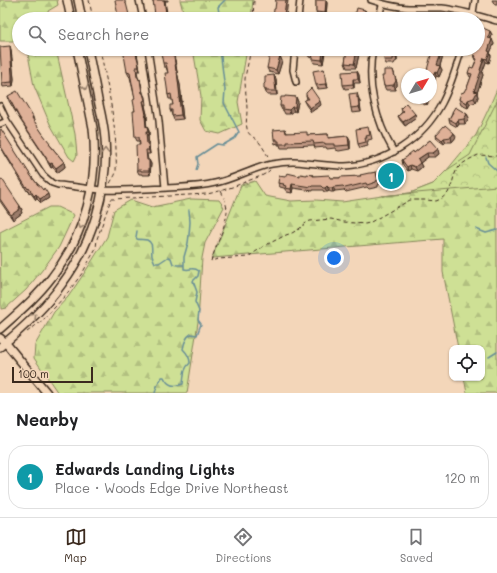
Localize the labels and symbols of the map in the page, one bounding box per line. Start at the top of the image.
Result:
north arrow [401,68,437,104]
one-way arrow [80,84,89,90]
one-way arrow [101,148,109,154]
pin: 1 [378,161,404,191]
one-way arrow [77,223,86,230]
your location [324,248,344,268]
one-way arrow [29,313,37,321]
scale bar [12,365,93,384]

